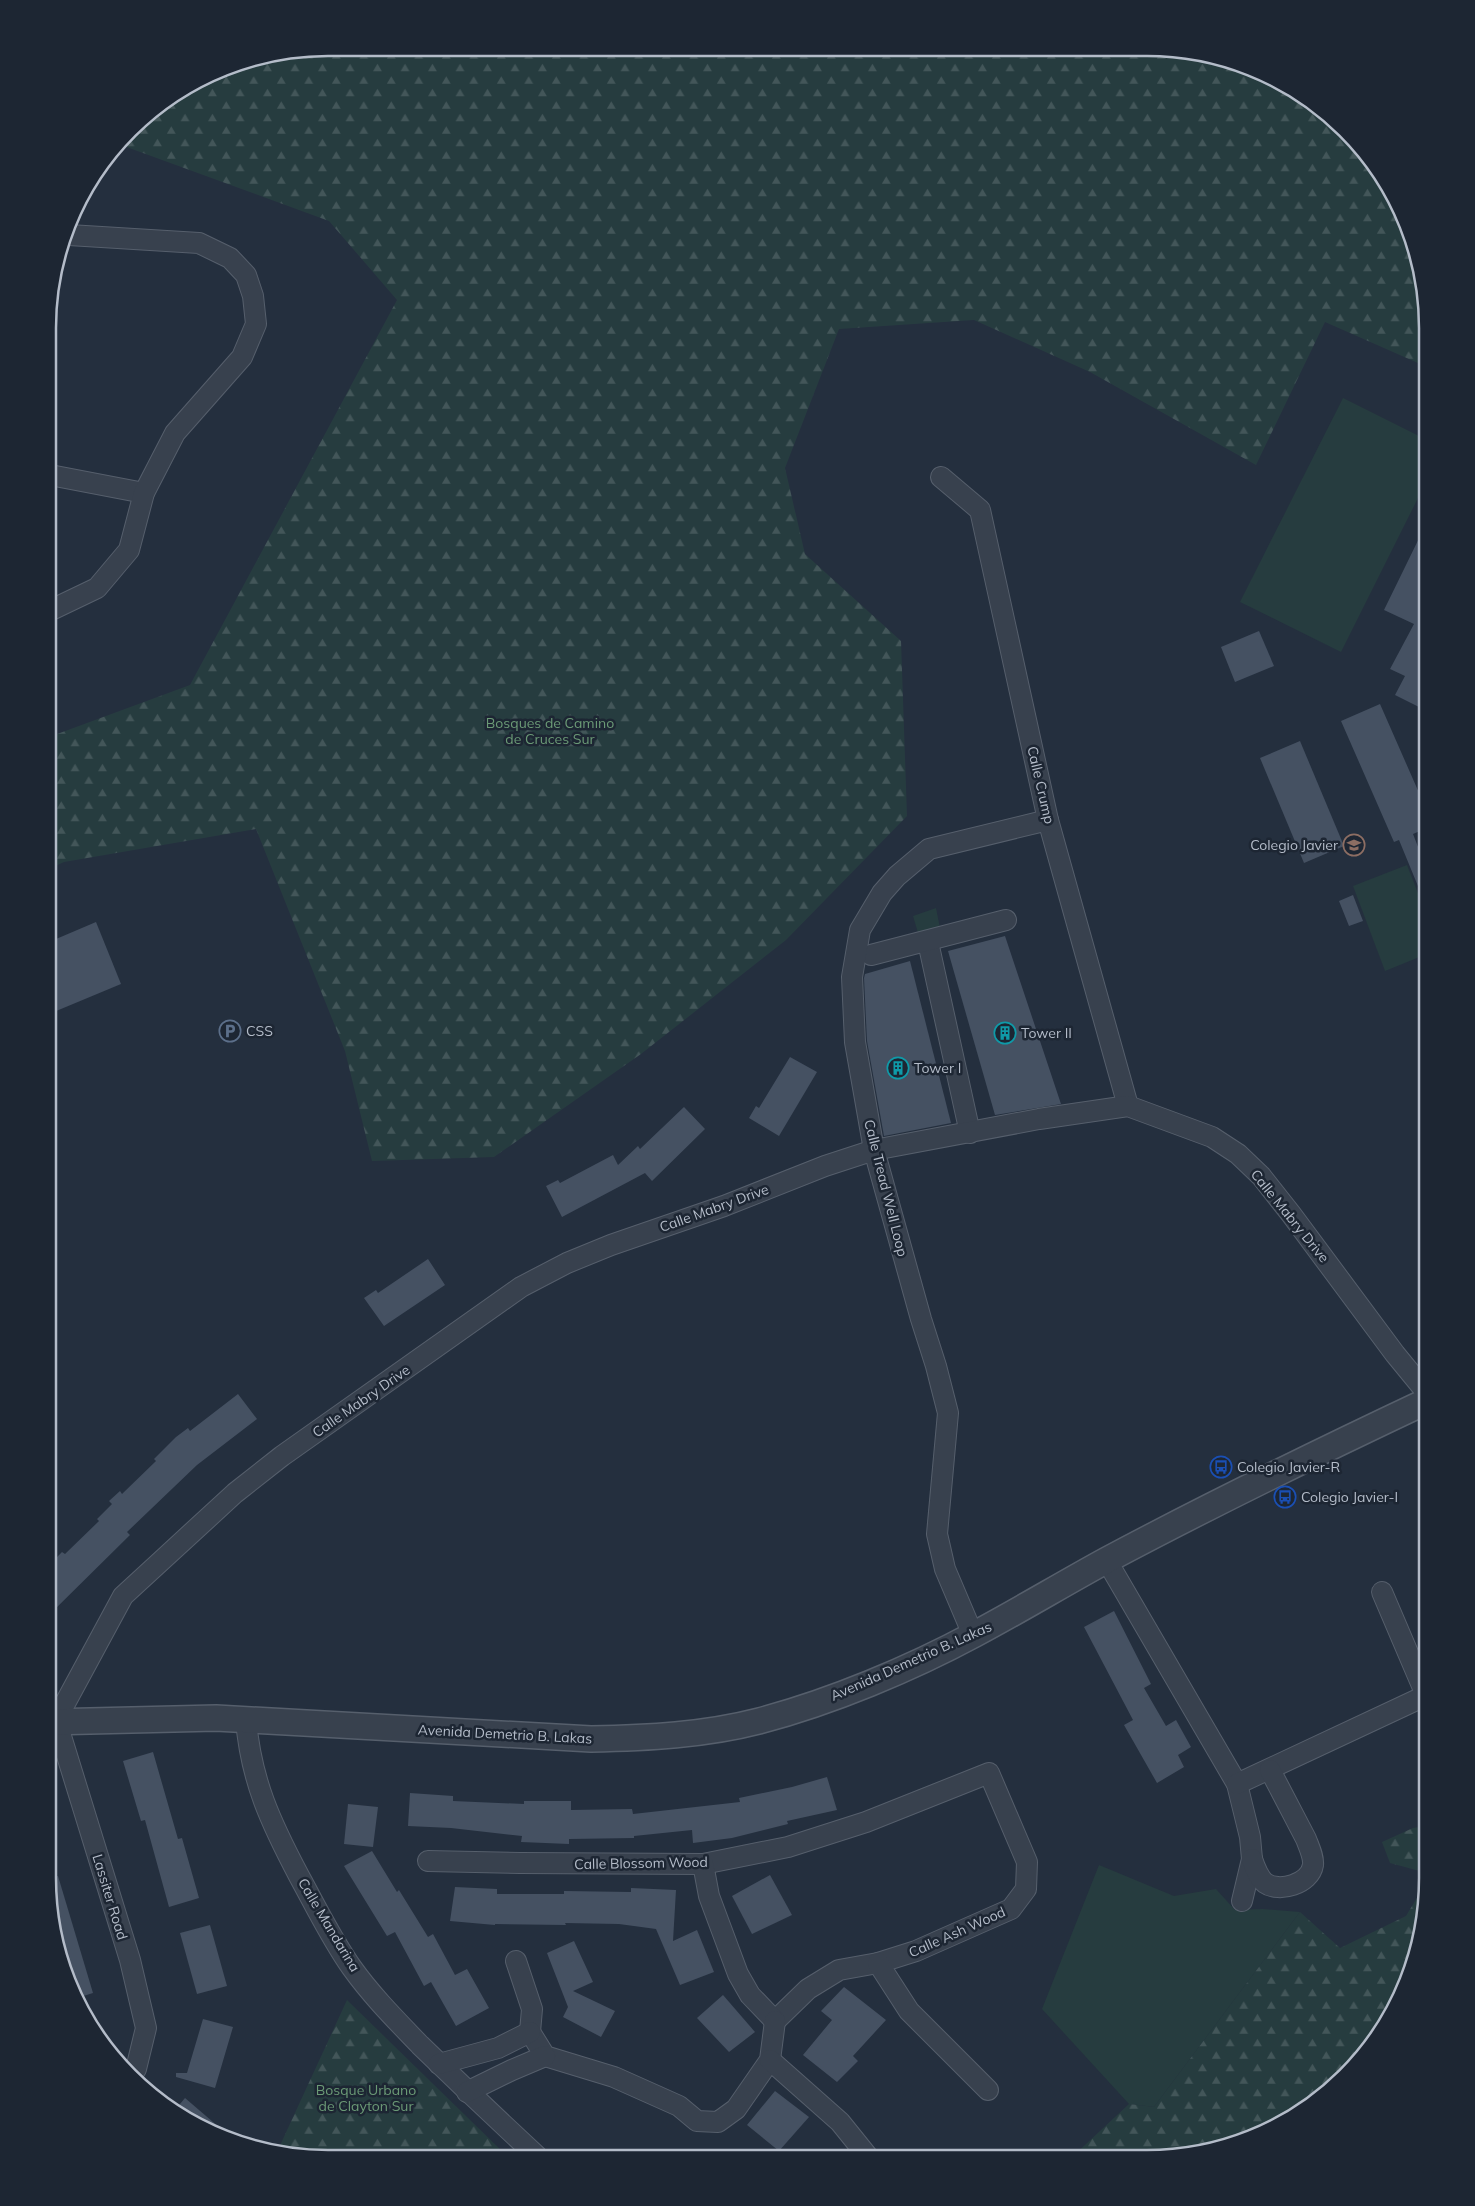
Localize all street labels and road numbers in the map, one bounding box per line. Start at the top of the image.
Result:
street label: Calle Crump [1023,744,1059,826]
street label: Calle Tread Well Loop [860,1118,912,1258]
street label: Calle Mabry Drive [1247,1166,1333,1266]
street label: Calle Mabry Drive [657,1180,771,1236]
street label: Calle Mabry Drive [309,1361,413,1441]
street label: Avenida Demetrio B. Lakas [828,1617,994,1705]
street label: Avenida Demetrio B. Lakas [417,1720,593,1748]
street label: Lassiter Road [88,1852,132,1942]
street label: Calle Blossom Wood [574,1853,708,1873]
street label: Calle Mandarina [294,1875,364,1975]
street label: Calle Ash Wood [906,1903,1008,1961]

